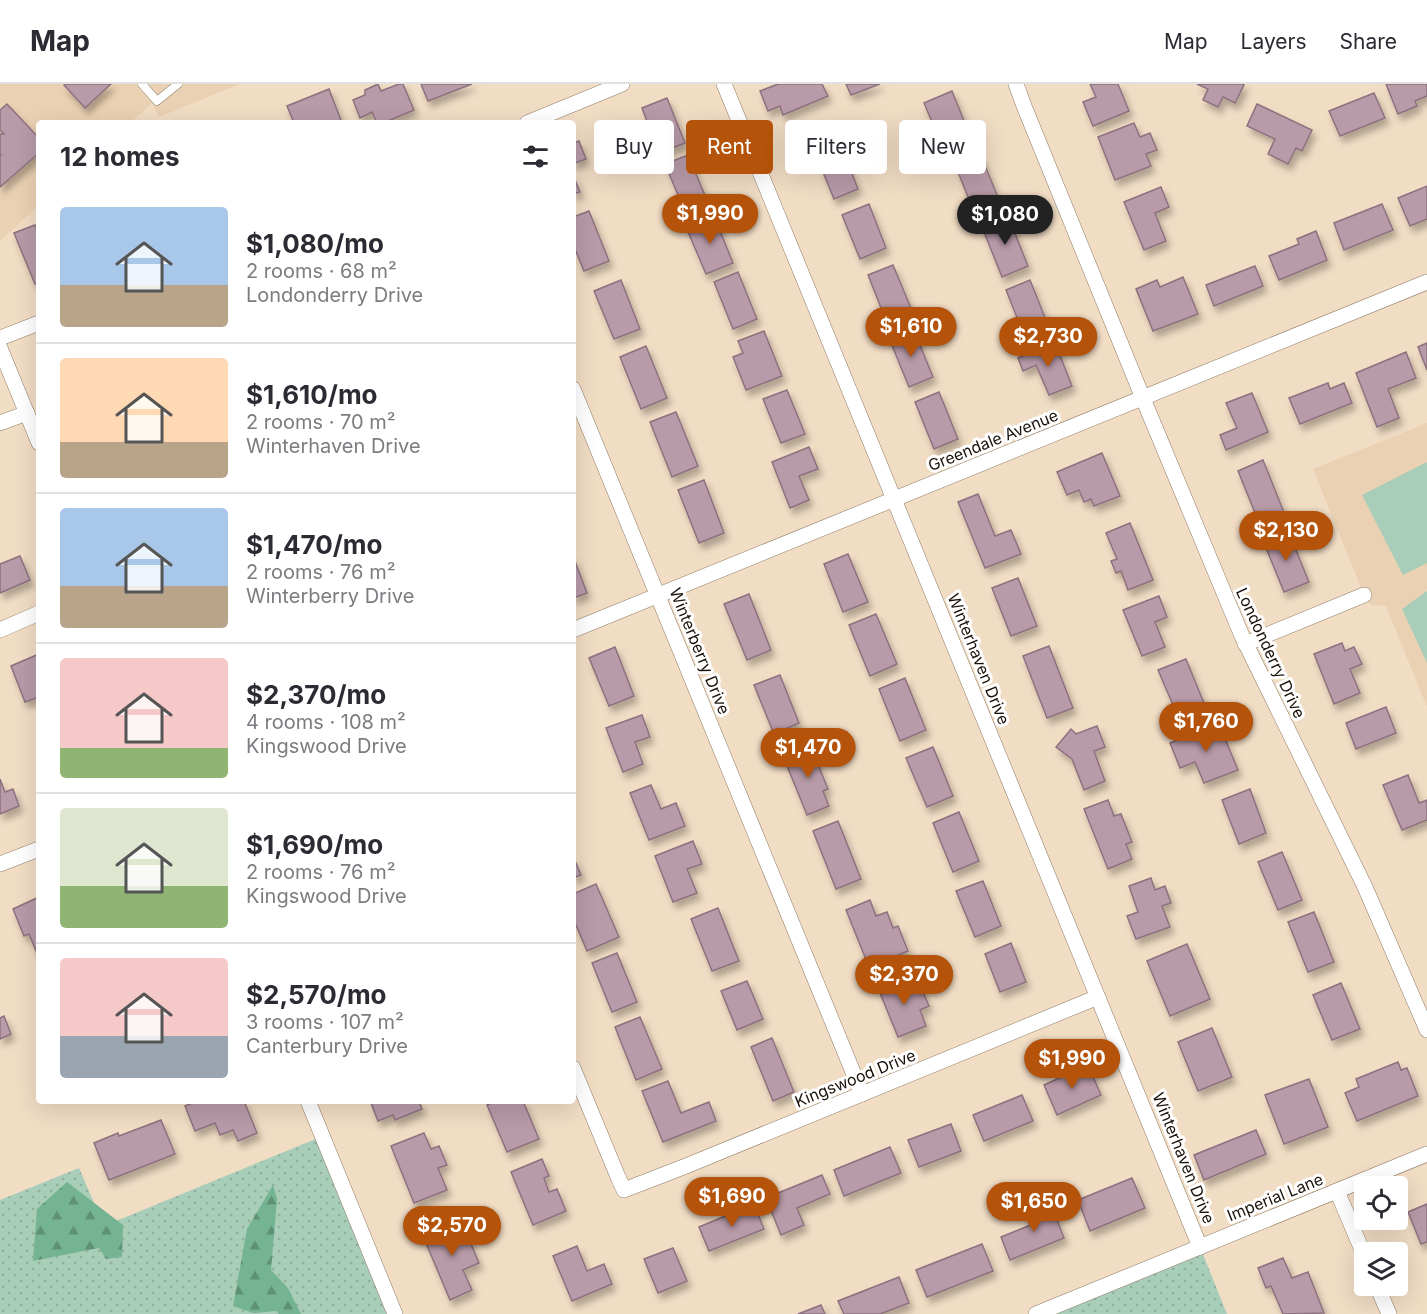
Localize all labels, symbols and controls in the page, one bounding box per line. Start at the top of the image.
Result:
text: Map [30,24,90,58]
text: Map [1164,29,1208,54]
text: Layers [1241,29,1307,54]
text: Share [1340,29,1397,54]
chip: Buy [594,120,674,174]
chip: Rent [686,120,773,174]
chip: Filters [785,120,887,174]
chip: New [899,120,986,174]
icon: filters [519,140,552,173]
text: 12 homes [60,141,180,172]
pin: $1,990 [661,194,759,245]
pin: $1,080 [956,195,1054,246]
text: $1,990 [676,201,744,225]
text: $1,080 [971,202,1039,226]
text: $1,080/mo [246,228,384,259]
icon: home [108,231,180,303]
text: 2 rooms · 68 m² [246,259,397,283]
text: Londonderry Drive [246,283,423,307]
pin: $1,610 [862,307,960,358]
text: $1,610 [880,314,942,338]
pin: $2,730 [999,317,1097,368]
text: $2,730 [1013,324,1083,348]
text: $1,610/mo [246,379,378,410]
icon: home [108,382,180,454]
street label: Greendale Avenue [925,405,1061,475]
text: 2 rooms · 70 m² [246,410,396,434]
text: Winterhaven Drive [246,434,421,458]
pin: $2,130 [1237,511,1335,562]
text: $2,130 [1253,518,1319,542]
text: $1,470/mo [246,529,383,560]
icon: home [108,532,180,604]
text: 2 rooms · 76 m² [246,560,395,584]
text: Winterberry Drive [246,584,414,608]
street label: Winterberry Drive [666,585,734,717]
street label: Londonderry Drive [1232,585,1310,721]
street label: Winterhaven Drive [944,591,1014,727]
text: $2,370/mo [246,679,386,710]
icon: home [108,682,180,754]
pin: $1,760 [1157,702,1255,753]
text: $1,760 [1173,709,1239,733]
text: 4 rooms · 108 m² [246,710,406,734]
pin: $1,470 [759,728,857,779]
text: Kingswood Drive [246,734,407,758]
text: $1,470 [775,735,841,759]
text: $1,690/mo [246,829,383,860]
icon: home [108,832,180,904]
text: 2 rooms · 76 m² [246,860,395,884]
text: Kingswood Drive [246,884,407,908]
pin: $2,370 [855,955,953,1006]
text: $2,370 [869,962,939,986]
text: $2,570/mo [246,979,387,1010]
icon: home [108,982,180,1054]
text: 3 rooms · 107 m² [246,1010,404,1034]
text: Canterbury Drive [246,1034,408,1058]
pin: $1,990 [1023,1039,1121,1090]
street label: Kingswood Drive [792,1045,918,1111]
text: $1,990 [1038,1046,1106,1070]
street label: Winterhaven Drive [1149,1090,1219,1226]
street label: Imperial Lane [1224,1169,1326,1225]
map controls [1354,1176,1408,1296]
button: locate [1354,1176,1408,1230]
pin: $1,690 [683,1177,781,1228]
pin: $1,650 [985,1182,1083,1233]
text: $1,690 [698,1184,766,1208]
text: $1,650 [1000,1189,1068,1213]
pin: $2,570 [403,1206,501,1257]
text: $2,570 [417,1213,487,1237]
button: layers [1354,1242,1408,1296]

